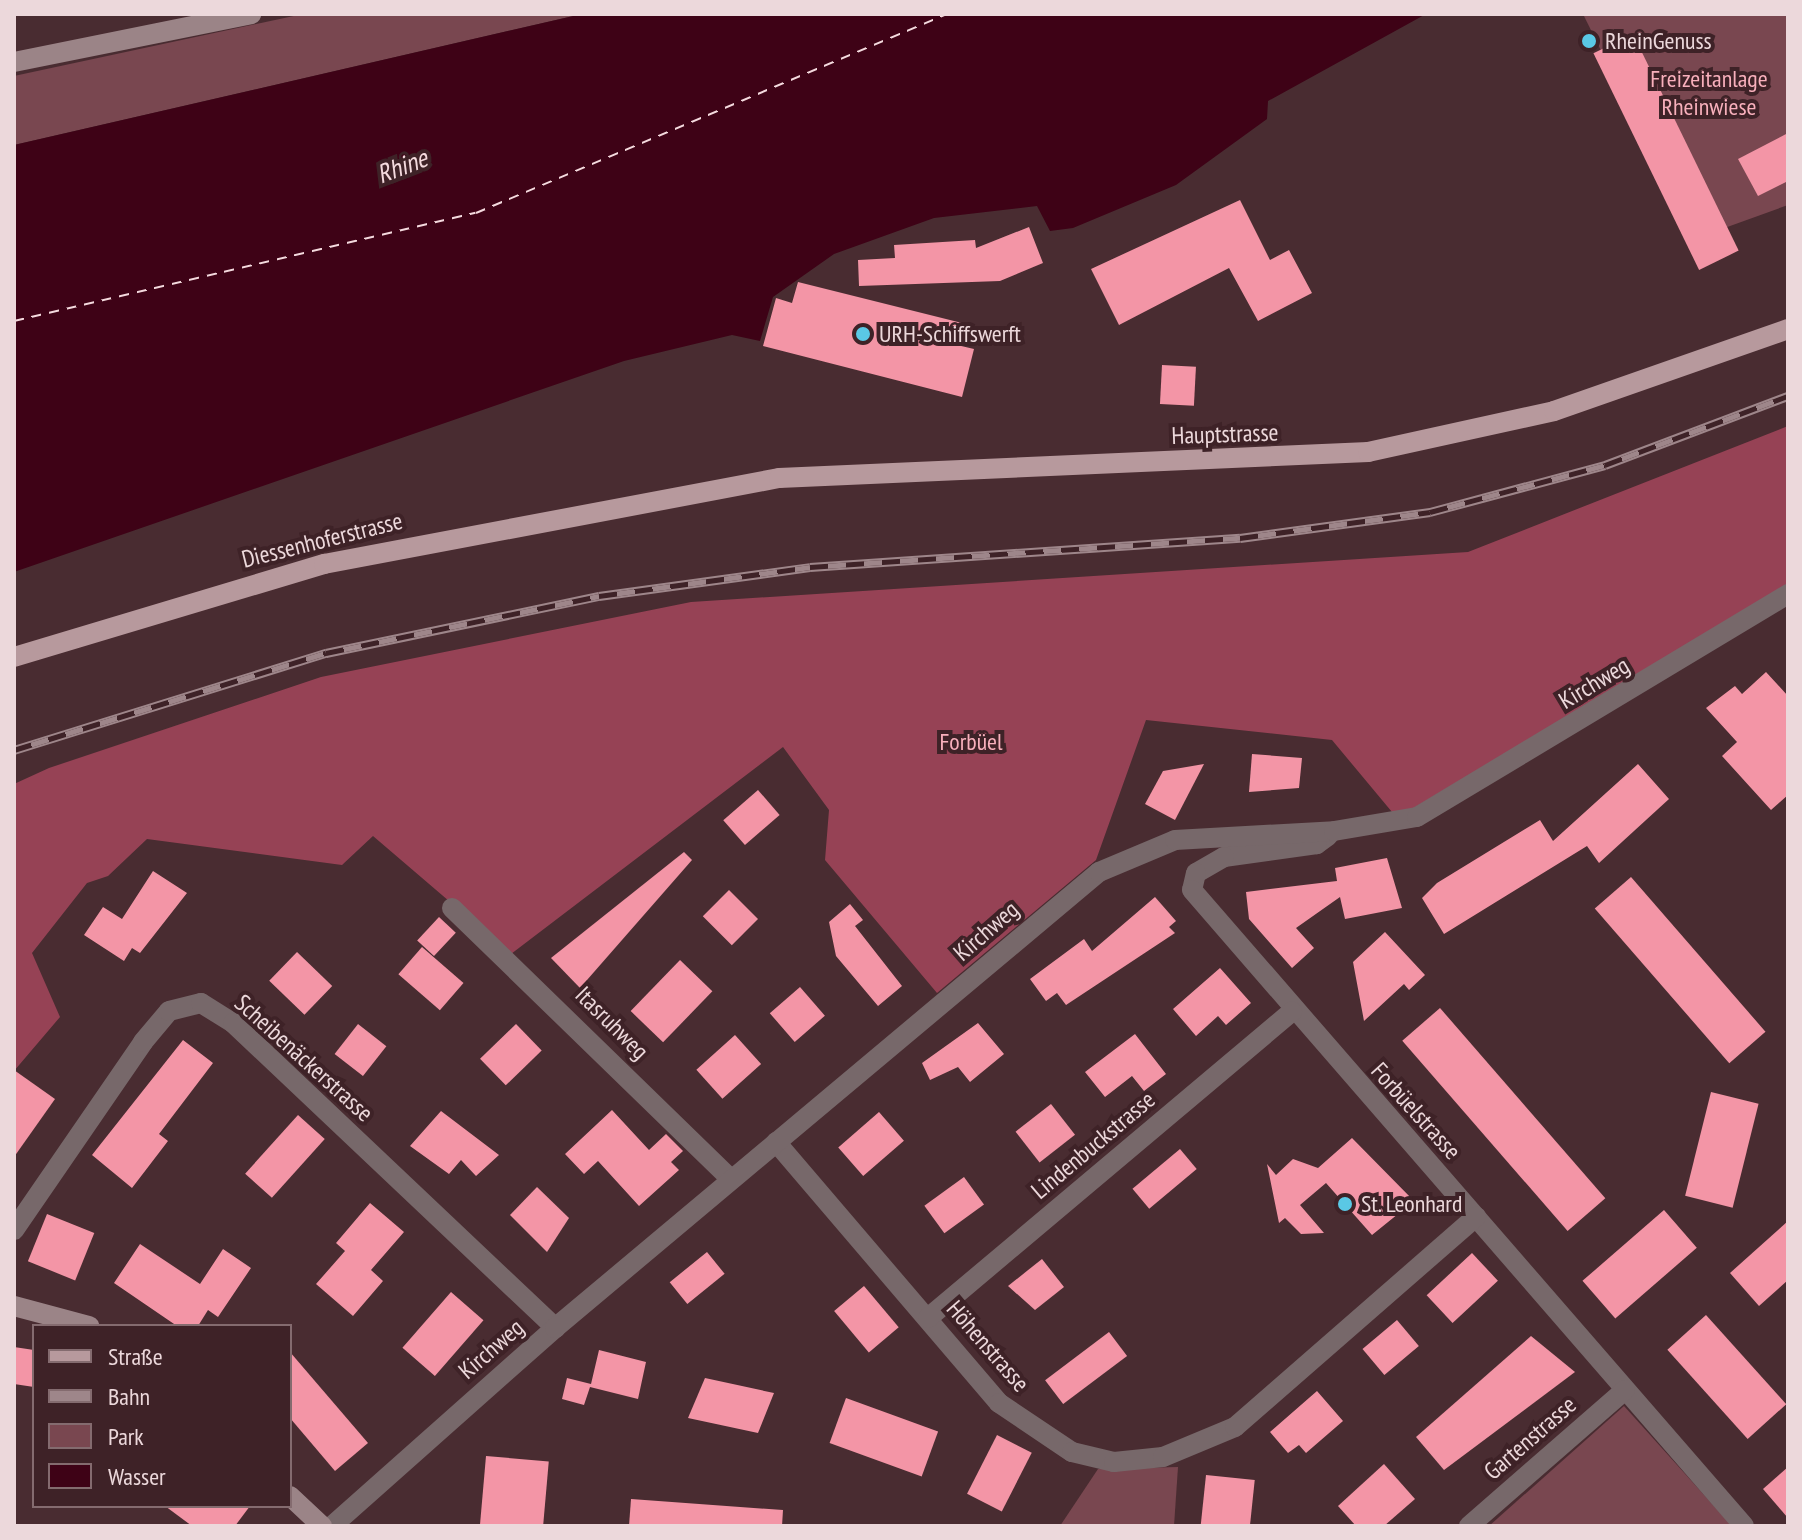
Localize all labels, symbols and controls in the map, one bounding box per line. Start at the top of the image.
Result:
place label: RheinGenuss [1605,27,1712,55]
marker: RheinGenuss [1580,32,1598,50]
park label: Freizeitanlage Rheinwiese [1650,65,1768,121]
water label: Rhine [372,142,432,190]
place label: URH-Schiffswerft [879,320,1021,348]
marker: URH-Schiffswerft [854,325,872,343]
street label: Hauptstrasse [1171,418,1279,450]
street label: Diessenhoferstrasse [239,506,405,574]
street label: Kirchweg [1554,651,1634,715]
park label: Forbüel [939,728,1003,756]
street label: Kirchweg [948,895,1024,967]
street label: Itasruhweg [569,980,655,1066]
street label: Scheibenäckerstrasse [229,988,379,1128]
street label: Forbüelstrasse [1365,1057,1467,1165]
street label: Lindenbuckstrasse [1025,1085,1161,1205]
place label: St. Leonhard [1361,1190,1464,1218]
marker: St. Leonhard [1336,1195,1354,1213]
street label: Höhenstrasse [941,1295,1035,1397]
street label: Kirchweg [453,1313,529,1385]
legend [32,1324,292,1508]
text: Straße [108,1341,163,1372]
text: Bahn [108,1381,150,1412]
street label: Gartenstrasse [1478,1390,1582,1486]
text: Park [108,1421,144,1452]
text: Wasser [108,1461,166,1492]

